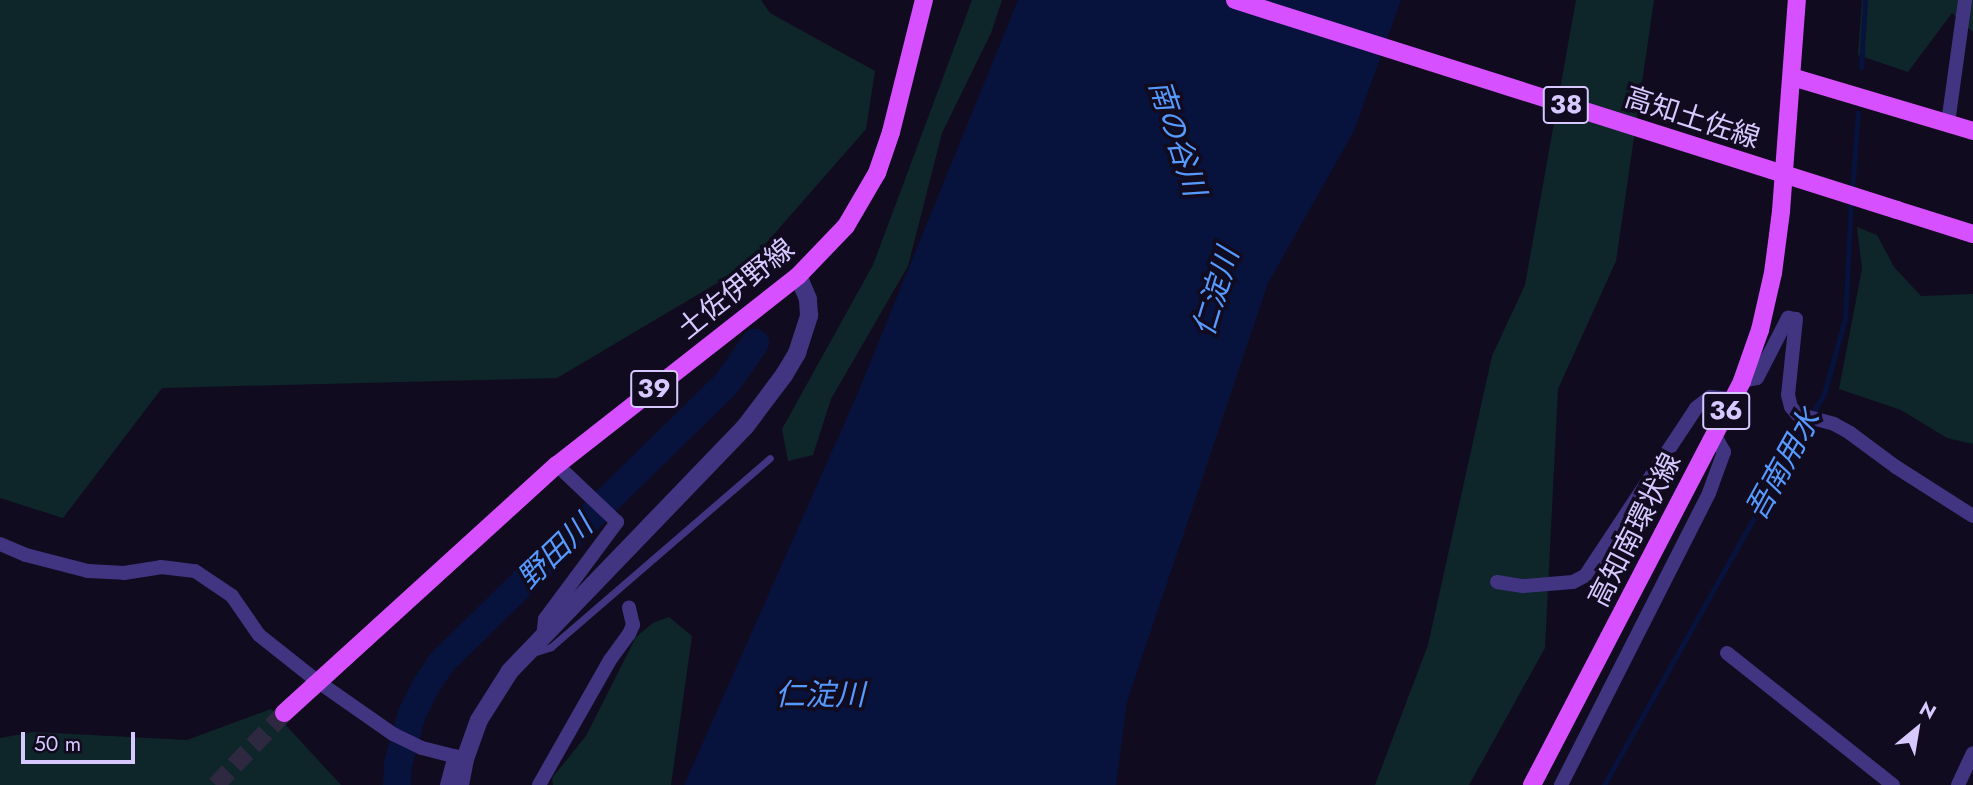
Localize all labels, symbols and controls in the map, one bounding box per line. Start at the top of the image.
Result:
water label: 南の谷川 [1141,75,1213,201]
street label: 高知土佐線 [1620,80,1764,156]
road number: 38 [1542,82,1590,128]
street label: 土佐伊野線 [671,232,801,346]
water label: 仁淀川 [1186,244,1246,340]
road number: 39 [630,366,678,412]
road number: 36 [1702,388,1750,434]
water label: 吾南用水 [1738,404,1828,526]
street label: 高知南環状線 [1582,448,1688,612]
water label: 野田川 [510,508,600,596]
water label: 仁淀川 [775,677,865,713]
north arrow [1882,694,1952,764]
text: N [1914,695,1941,726]
scale bar [24,718,138,762]
text: 50 m [34,729,81,759]

